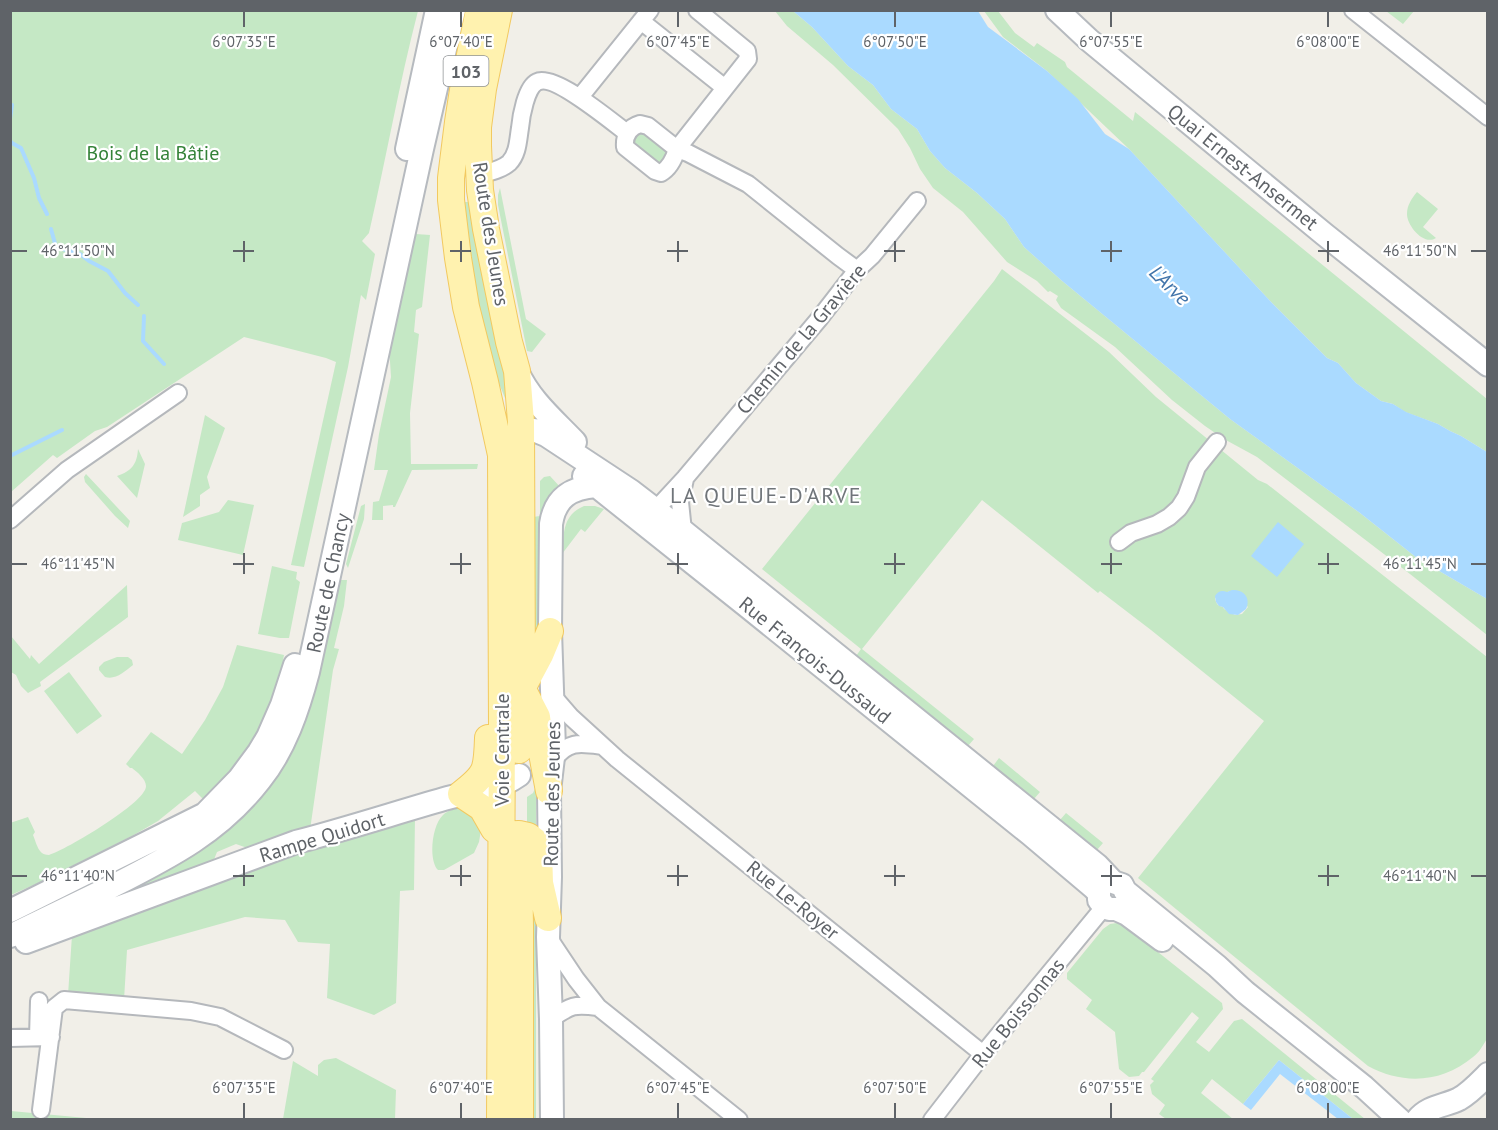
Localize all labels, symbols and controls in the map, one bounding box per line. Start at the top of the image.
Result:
text: 6°07'35"E [212,32,276,51]
text: 6°07'40"E [429,32,493,51]
text: 6°07'45"E [646,32,710,51]
text: 6°07'50"E [863,32,927,51]
text: 6°07'55"E [1079,32,1143,51]
text: 6°08'00"E [1296,32,1360,51]
road number: 103 [444,56,488,86]
street label: Quai Ernest-Ansermet [1162,98,1324,236]
park label: Bois de la Bâtie [87,140,219,166]
street label: Route des Jeunes [467,160,515,308]
text: 46°11'50"N [41,241,115,260]
text: 46°11'50"N [1383,241,1457,260]
street label: Chemin de la Gravière [730,258,872,420]
water label: L'Arve [1144,259,1196,311]
district label: LA QUEUE-D'ARVE [670,481,862,509]
street label: Route de Chancy [301,510,356,655]
text: 46°11'45"N [41,554,115,573]
text: 46°11'45"N [1383,554,1457,573]
street label: Rue François-Dussaud [734,591,896,729]
street label: Voie Centrale [489,693,515,808]
street label: Route des Jeunes [538,721,566,867]
street label: Rampe Quidort [256,806,388,868]
street label: Rue Le-Royer [741,855,845,945]
text: 46°11'40"N [41,866,115,885]
text: 46°11'40"N [1383,866,1457,885]
street label: Rue Boissonnas [966,953,1070,1073]
text: 6°07'35"E [212,1078,276,1097]
text: 6°07'40"E [429,1078,493,1097]
text: 6°07'45"E [646,1078,710,1097]
text: 6°07'50"E [863,1078,927,1097]
text: 6°07'55"E [1079,1078,1143,1097]
text: 6°08'00"E [1296,1078,1360,1097]

